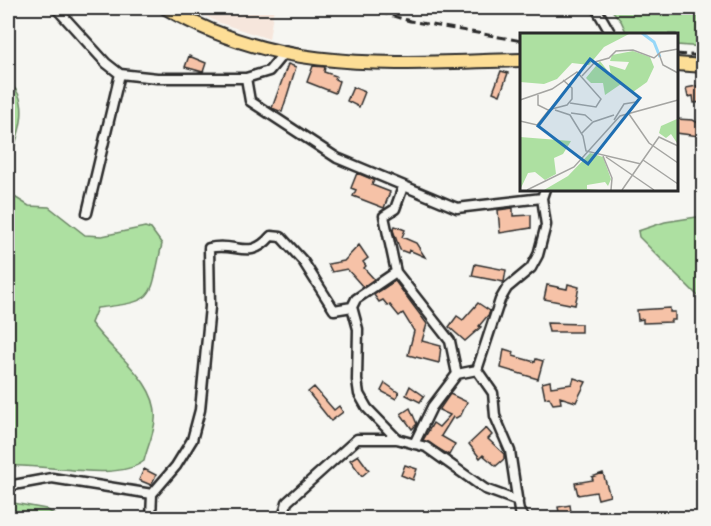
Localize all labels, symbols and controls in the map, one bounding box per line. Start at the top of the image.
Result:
inset map [520,33,678,190]

